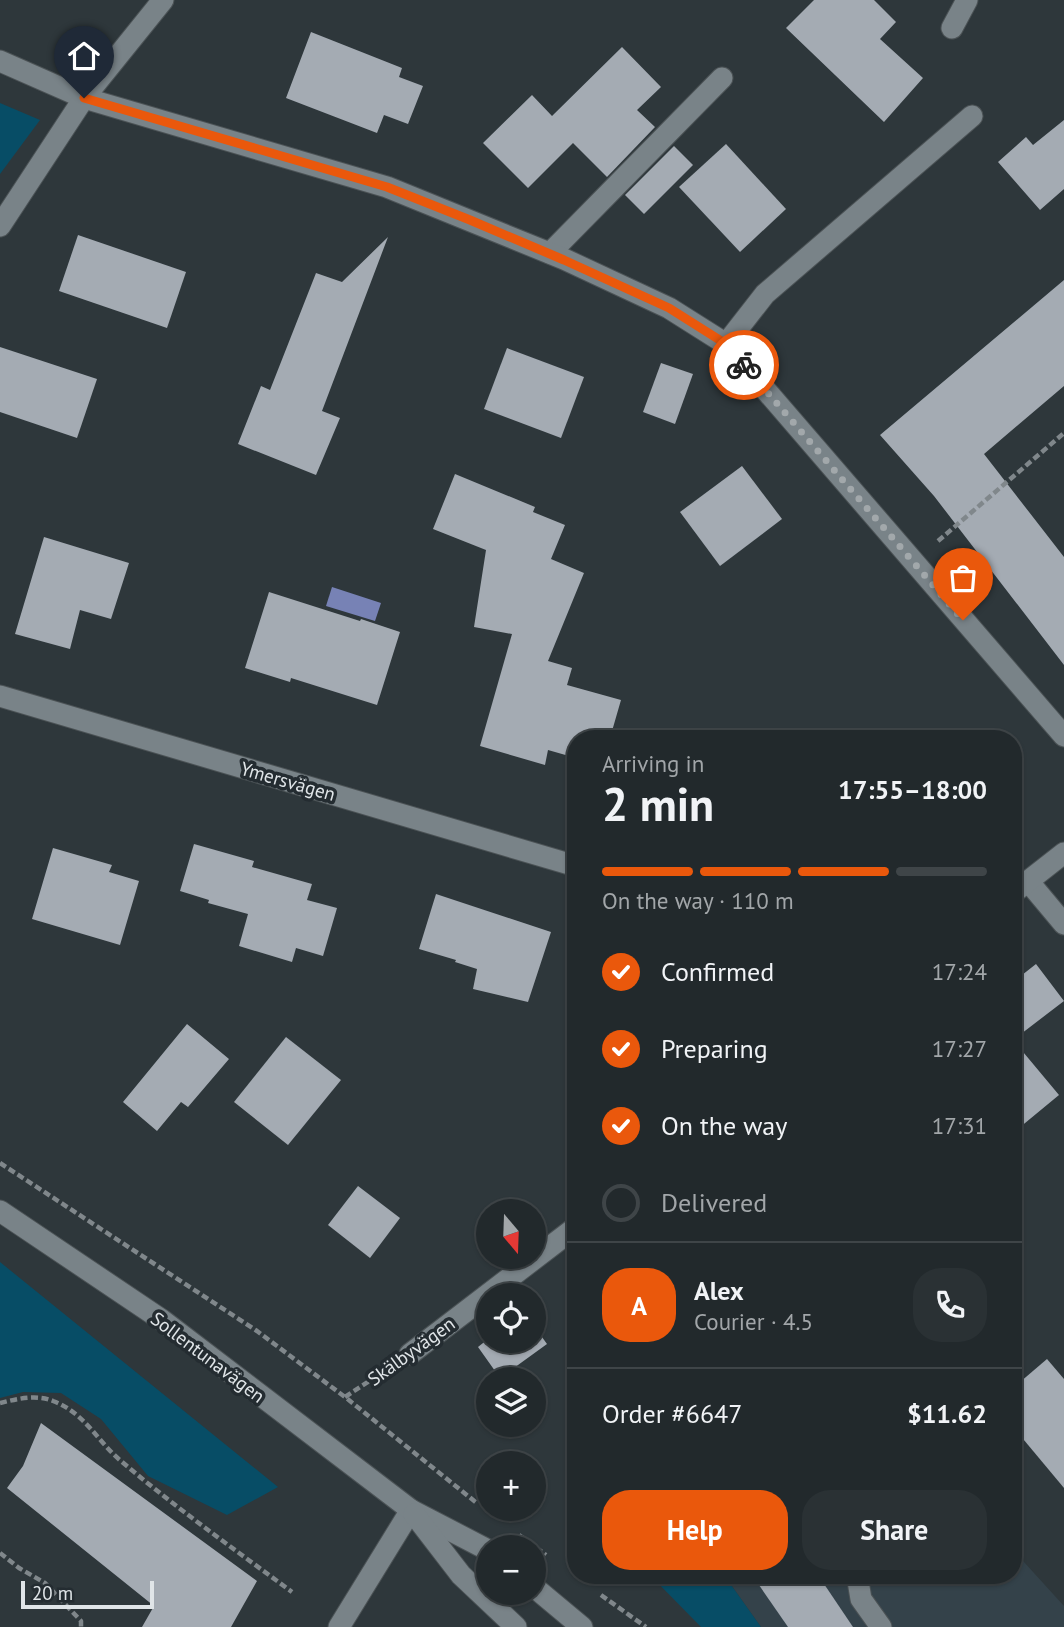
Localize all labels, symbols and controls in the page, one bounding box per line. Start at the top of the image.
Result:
pin [54,26,114,98]
icon: home [65,37,103,75]
courier [709,330,779,400]
icon: bike [725,346,763,384]
pin [933,548,993,620]
icon: bag [944,559,982,597]
text: Arriving in [602,749,704,778]
street label: Ymersvägen [238,756,338,806]
text: 17:55–18:00 [838,773,987,806]
text: 2 min [602,774,714,834]
text: On the way · 110 m [602,886,794,915]
icon: check [602,953,640,991]
text: Confirmed [661,955,774,988]
text: 17:24 [932,957,987,986]
icon: check [602,1030,640,1068]
text: Preparing [661,1032,768,1065]
text: 17:27 [932,1034,987,1063]
icon: check [602,1107,640,1145]
text: On the way [661,1109,787,1142]
text: 17:31 [932,1111,987,1140]
text: Delivered [661,1186,767,1219]
north arrow [476,1199,546,1269]
map controls [476,1199,546,1605]
button: phone [913,1268,987,1342]
text: Alex [694,1274,744,1307]
button: locate [476,1283,546,1353]
text: A [631,1289,647,1322]
street label: Sollentunavägen [146,1306,270,1408]
text: Courier · 4.5 [694,1307,813,1336]
street label: Skälbyvägen [363,1311,459,1391]
button: layers [476,1367,546,1437]
text: Order #6647 [602,1397,742,1430]
text: $11.62 [907,1397,987,1430]
button: + [476,1451,546,1521]
button: Help [602,1490,788,1570]
button: Share [802,1490,987,1570]
button: − [476,1535,546,1605]
scale bar [21,1578,154,1610]
text: 20 m [32,1581,73,1605]

